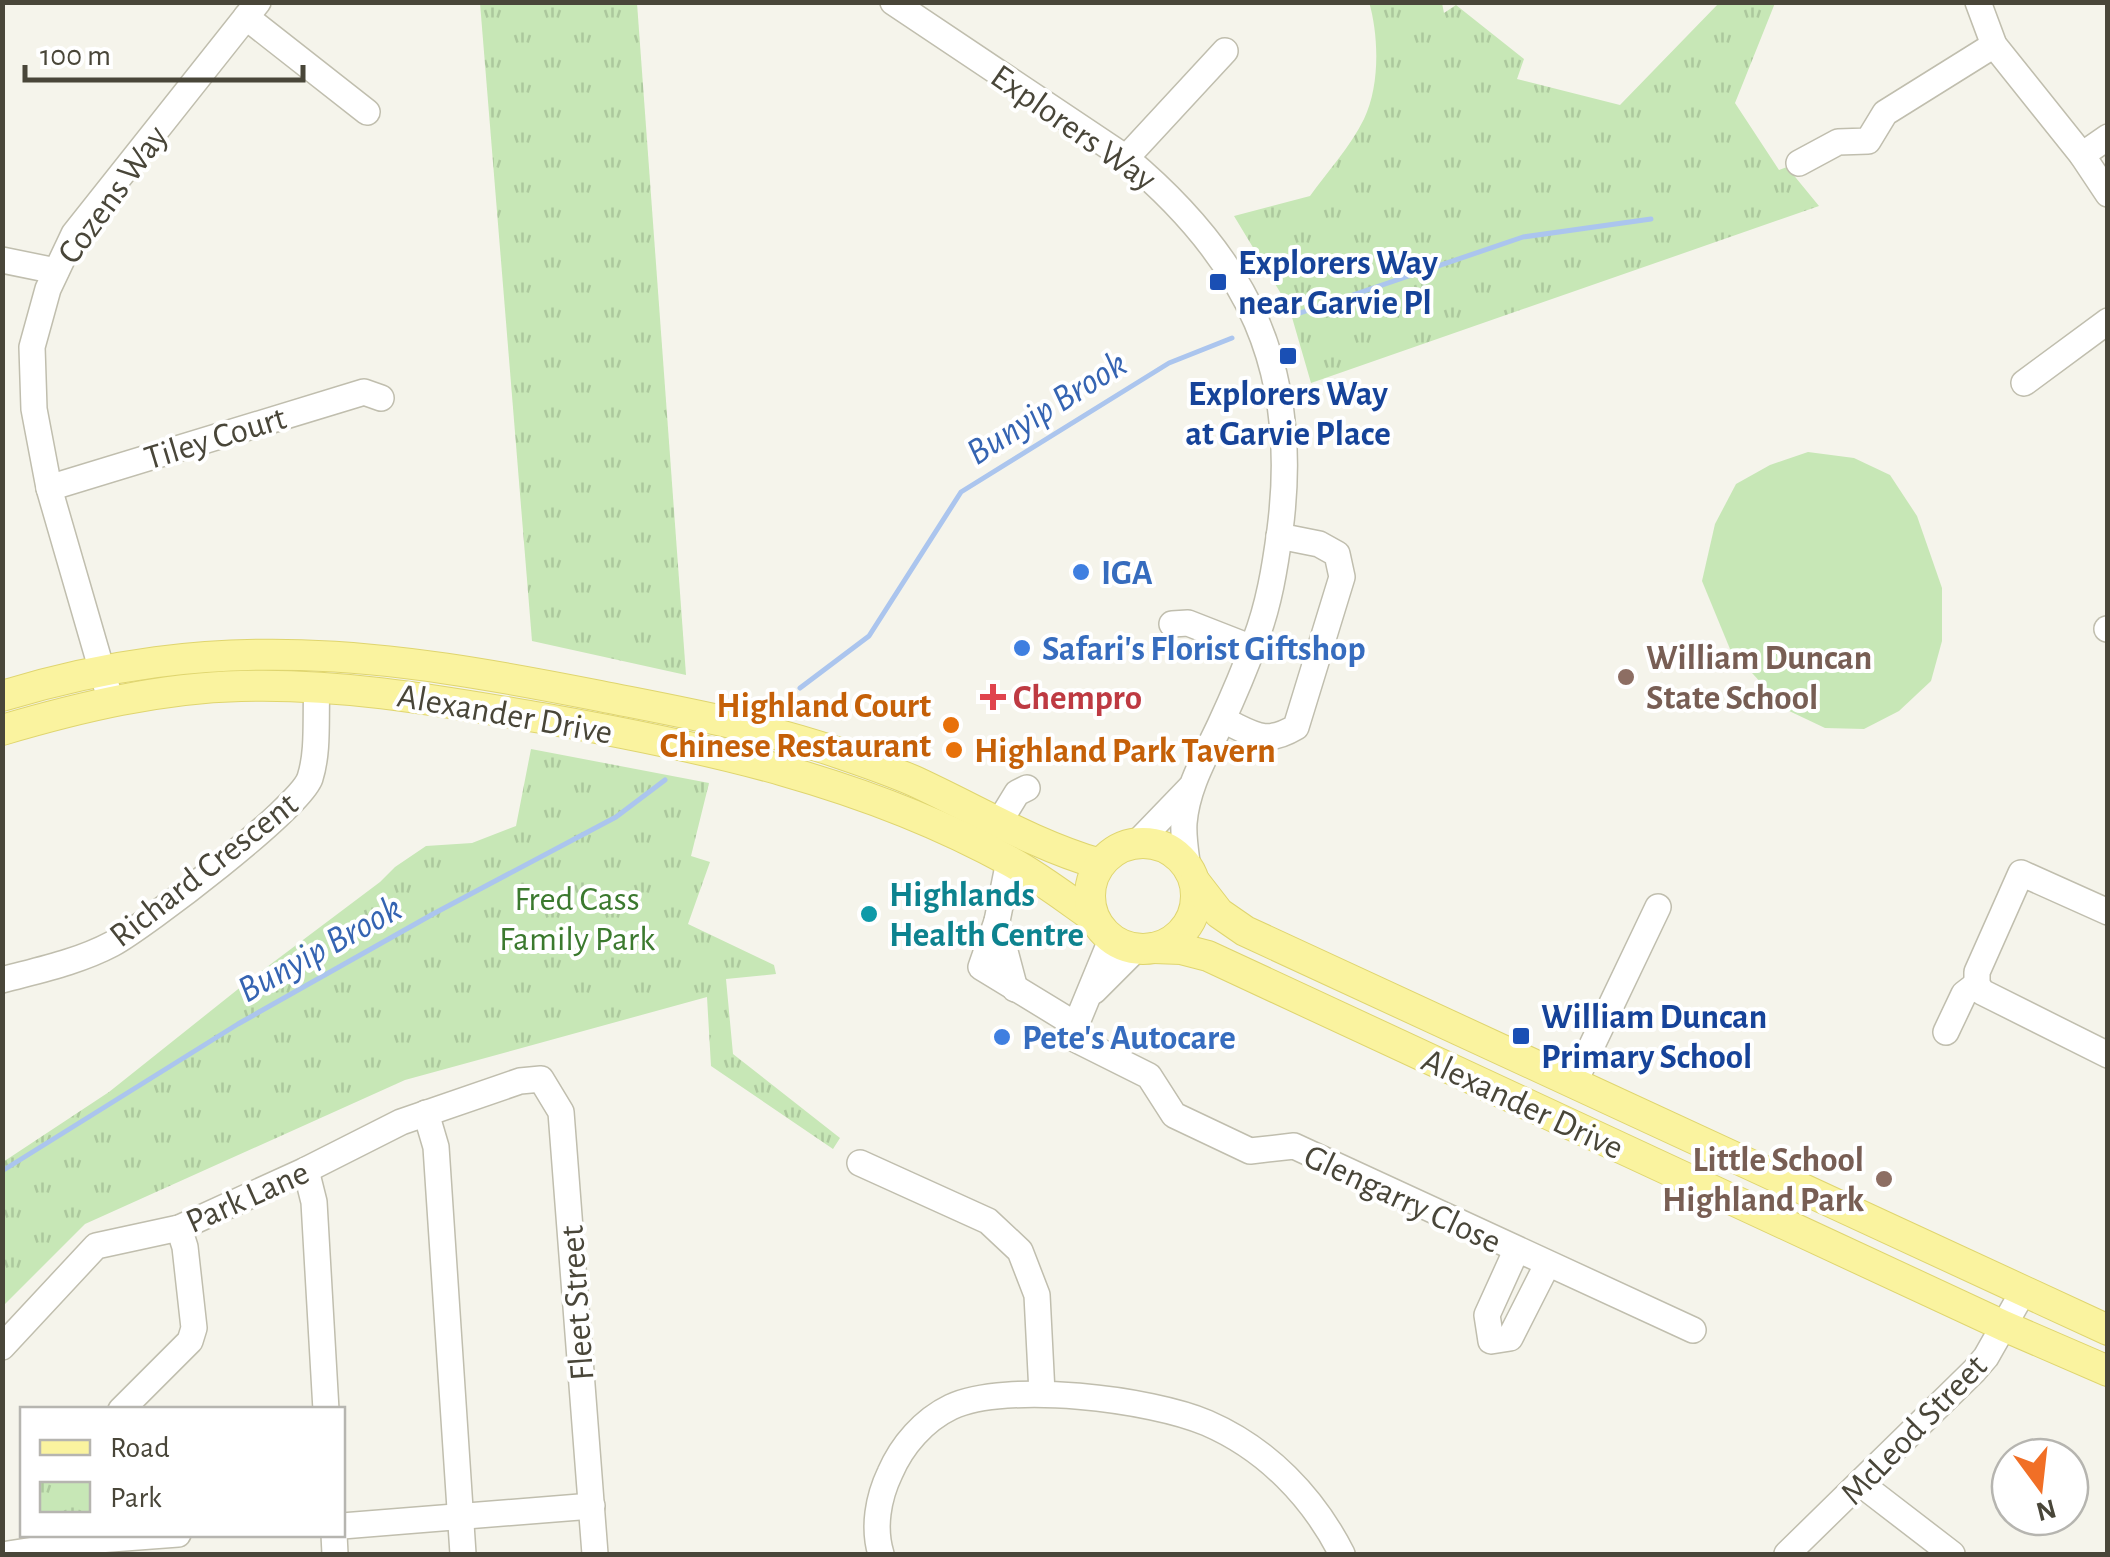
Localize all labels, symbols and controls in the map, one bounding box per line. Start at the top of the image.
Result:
scale bar [25,20,302,82]
text: 100 m [40,41,111,71]
street label: Explorers Way [984,59,1162,198]
street label: Cozens Way [52,119,175,270]
place label: Explorers Way near Garvie Pl [1238,246,1438,321]
marker: Explorers Way near Garvie Pl [1207,271,1229,293]
water label: Bunyip Brook [960,345,1134,473]
marker: Explorers Way at Garvie Place [1277,345,1299,367]
place label: Explorers Way at Garvie Place [1185,377,1391,452]
street label: Tiley Court [141,400,290,476]
place label: IGA [1101,556,1153,591]
marker: IGA [1070,561,1092,583]
place label: Safari's Florist Giftshop [1042,632,1366,667]
marker: Safari's Florist Giftshop [1011,637,1033,659]
place label: William Duncan State School [1646,641,1872,716]
marker: William Duncan State School [1615,666,1637,688]
street label: Alexander Drive [395,678,615,751]
place label: Chempro [1013,681,1142,716]
marker: Chempro [982,686,1004,708]
place label: Highland Court Chinese Restaurant [660,689,931,764]
marker: Highland Court Chinese Restaurant [940,714,962,736]
place label: Highland Park Tavern [974,734,1276,769]
marker: Highland Park Tavern [943,739,965,761]
street label: Richard Crescent [104,786,304,954]
place label: Highlands Health Centre [889,878,1084,953]
park label: Fred Cass Family Park [499,882,655,957]
water label: Bunyip Brook [232,889,408,1010]
marker: Highlands Health Centre [858,903,880,925]
place label: William Duncan Primary School [1541,1000,1767,1075]
place label: Pete's Autocare [1022,1021,1236,1056]
marker: William Duncan Primary School [1510,1025,1532,1047]
marker: Pete's Autocare [991,1026,1013,1048]
street label: Alexander Drive [1416,1043,1628,1166]
street label: Glengarry Close [1299,1139,1506,1260]
place label: Little School Highland Park [1662,1143,1865,1218]
street label: Park Lane [181,1155,314,1240]
marker: Little School Highland Park [1873,1168,1895,1190]
street label: Fleet Street [555,1224,600,1382]
street label: McLeod Street [1834,1348,1994,1512]
legend [20,1407,345,1537]
text: Road [110,1433,170,1463]
north arrow [1990,1437,2090,1537]
text: Park [110,1483,162,1513]
text: N [2033,1493,2059,1525]

